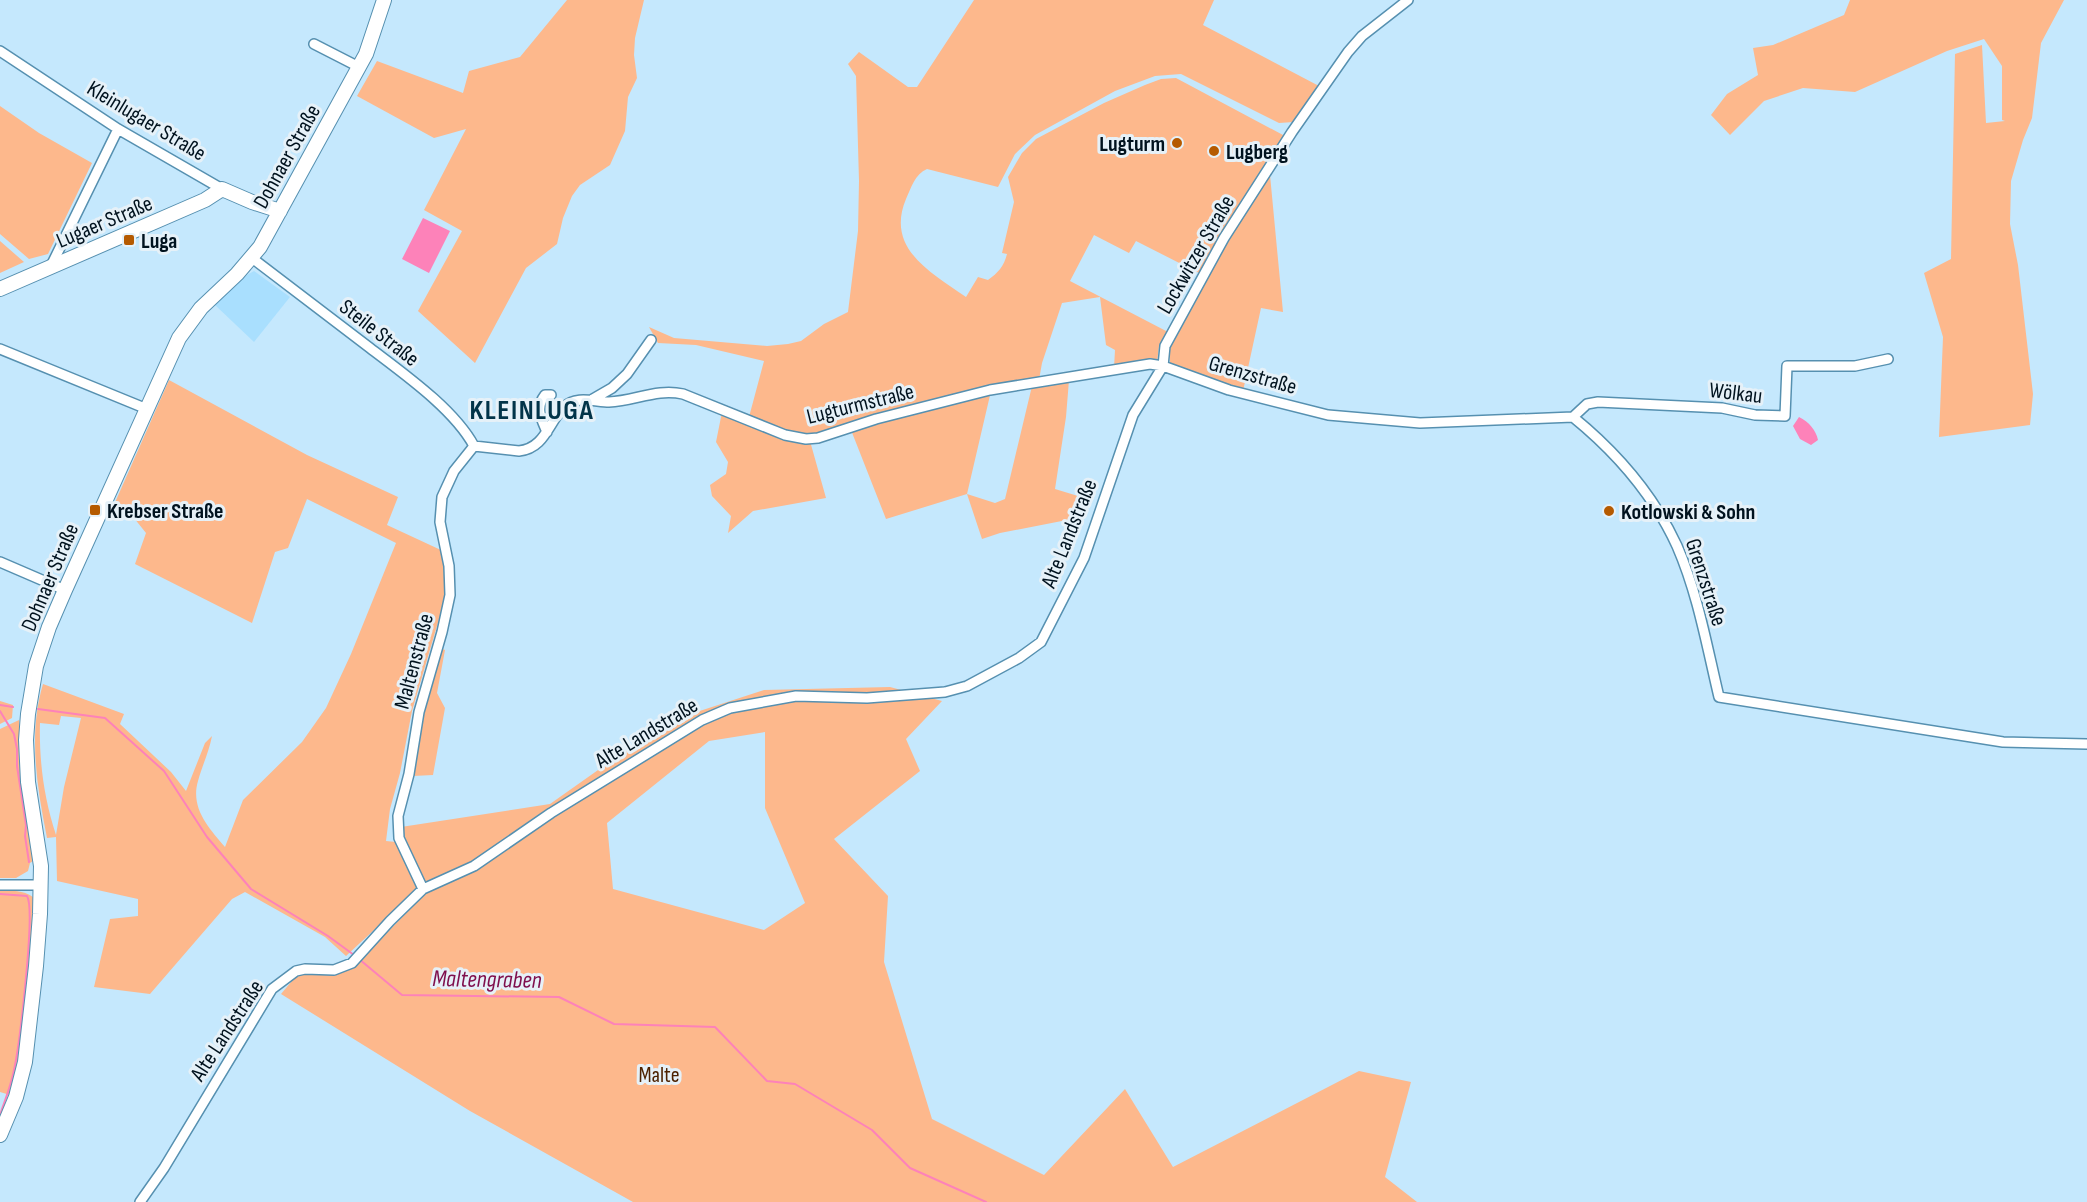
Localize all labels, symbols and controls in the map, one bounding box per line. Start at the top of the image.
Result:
street label: Kleinlugaer Straße [82,75,211,167]
street label: Dohnaer Straße [248,100,327,213]
place label: Lugturm [1099,131,1165,158]
marker: Lugturm [1170,136,1184,150]
place label: Lugberg [1226,139,1288,166]
marker: Lugberg [1207,144,1221,158]
street label: Lugaer Straße [53,190,157,255]
street label: Lockwitzer Straße [1151,191,1241,319]
place label: Luga [141,228,177,255]
marker: Luga [122,233,136,247]
street label: Steile Straße [334,294,424,373]
street label: Grenzstraße [1205,350,1300,401]
street label: Wölkau [1708,377,1764,410]
street label: Lugturmstraße [804,378,917,431]
district label: KLEINLUGA [470,394,594,427]
street label: Alte Landstraße [1035,475,1103,593]
place label: Krebser Straße [107,498,223,525]
place label: Kotlowski & Sohn [1621,499,1755,526]
marker: Krebser Straße [88,503,102,517]
marker: Kotlowski & Sohn [1602,504,1616,518]
street label: Dohnaer Straße [16,520,85,636]
street label: Grenzstraße [1679,535,1732,630]
street label: Maltenstraße [389,611,440,712]
street label: Alte Landstraße [590,692,703,775]
water label: Maltengraben [432,964,542,995]
street label: Alte Landstraße [184,975,270,1087]
park label: Malte [638,1062,680,1089]

